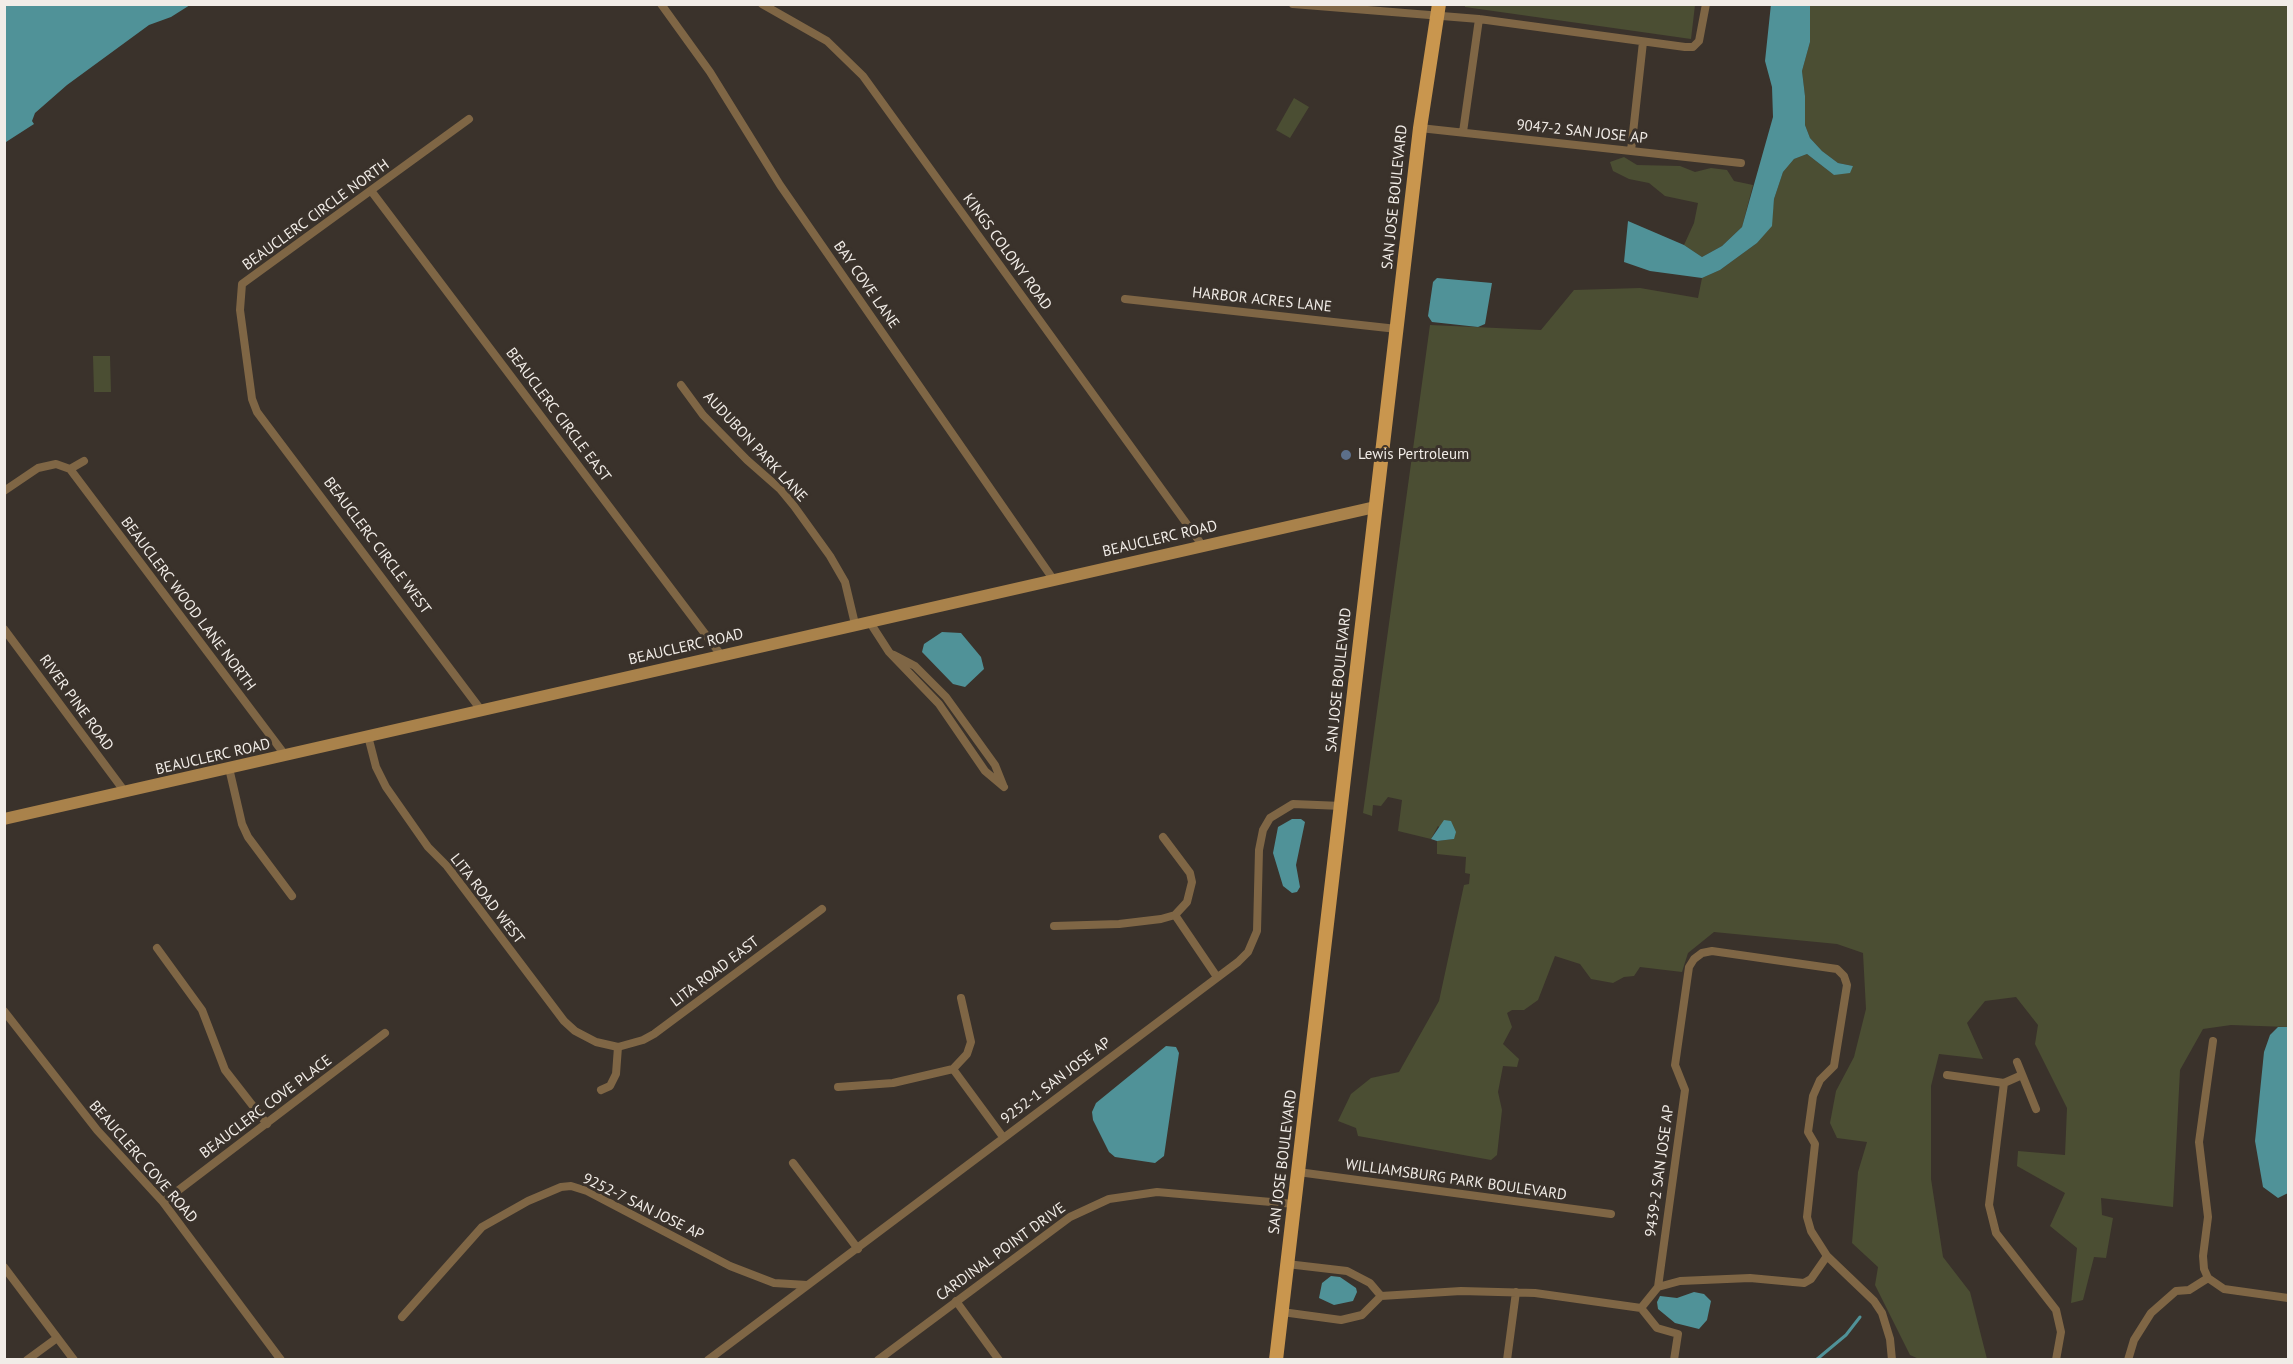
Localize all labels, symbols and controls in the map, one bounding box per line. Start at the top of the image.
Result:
street label: 9047-2 SAN JOSE AP [1515,116,1649,148]
street label: SAN JOSE BOULEVARD [1378,124,1412,270]
street label: BEAUCLERC CIRCLE NORTH [239,156,393,274]
street label: KINGS COLONY ROAD [959,190,1055,314]
street label: BAY COVE LANE [829,238,903,332]
street label: HARBOR ACRES LANE [1191,284,1333,316]
street label: BEAUCLERC CIRCLE EAST [502,344,614,486]
street label: AUDUBON PARK LANE [699,388,811,506]
place label: Lewis Pertroleum [1358,446,1469,464]
marker: Lewis Pertroleum [1339,448,1353,462]
street label: BEAUCLERC CIRCLE WEST [320,474,434,618]
street label: BEAUCLERC WOOD LANE NORTH [117,514,259,694]
street label: BEAUCLERC ROAD [1101,517,1219,561]
street label: SAN JOSE BOULEVARD [1322,607,1356,753]
street label: BEAUCLERC ROAD [627,625,745,669]
street label: RIVER PINE ROAD [35,651,117,755]
street label: BEAUCLERC ROAD [154,735,272,779]
street label: LITA ROAD WEST [446,850,528,948]
street label: LITA ROAD EAST [667,933,763,1011]
street label: 9252-1 SAN JOSE AP [998,1034,1114,1128]
street label: BEAUCLERC COVE PLACE [197,1052,335,1162]
street label: SAN JOSE BOULEVARD [1265,1089,1301,1235]
street label: BEAUCLERC COVE ROAD [85,1097,201,1227]
street label: 9439-2 SAN JOSE AP [1642,1104,1678,1238]
street label: WILLIAMSBURG PARK BOULEVARD [1344,1156,1568,1204]
street label: 9252-7 SAN JOSE AP [579,1170,707,1244]
street label: CARDINAL POINT DRIVE [933,1199,1069,1305]

